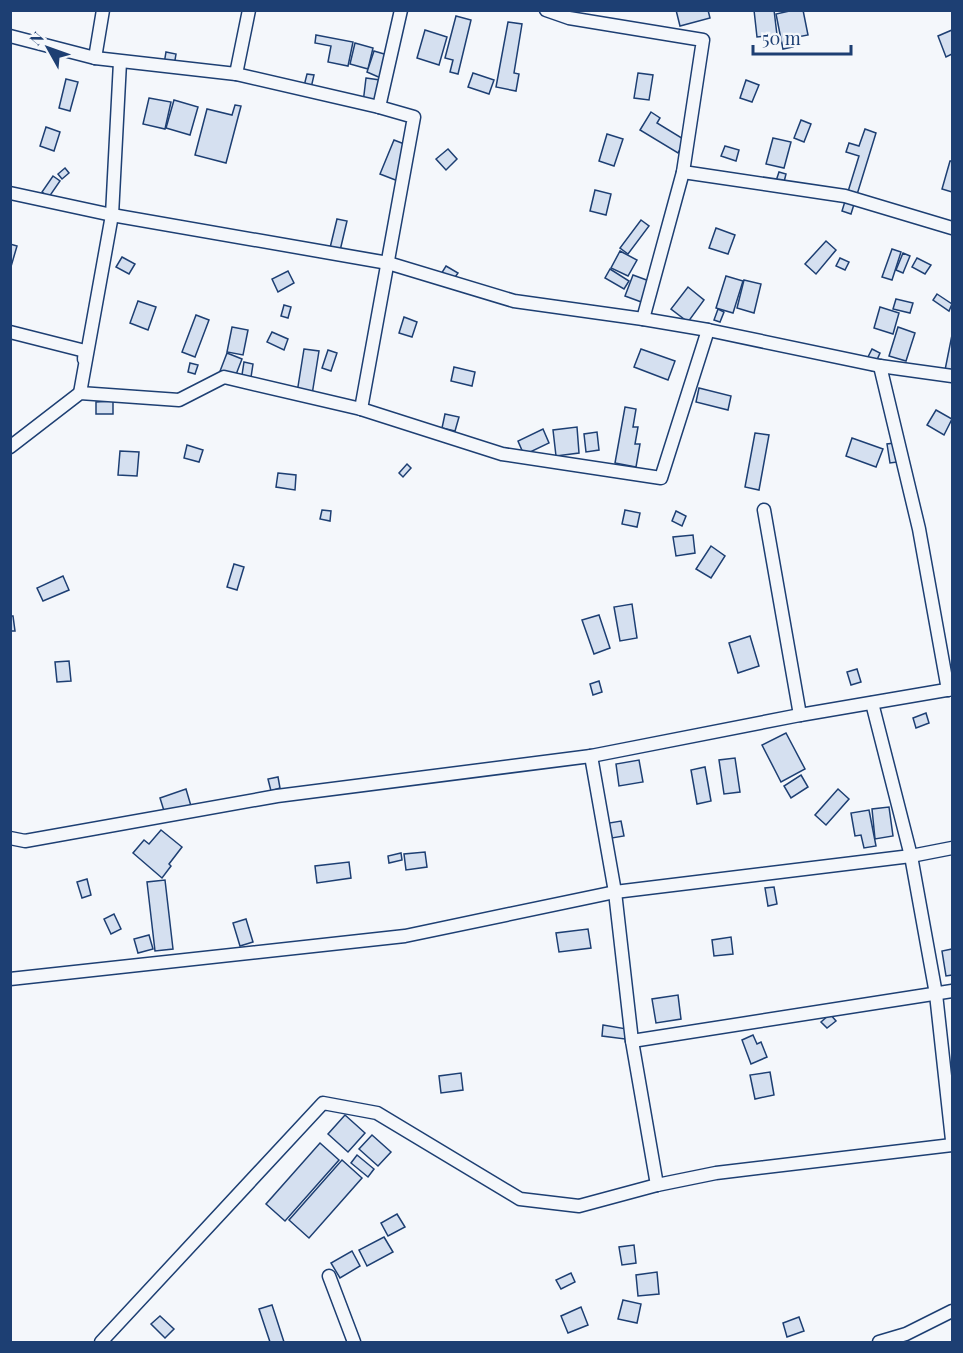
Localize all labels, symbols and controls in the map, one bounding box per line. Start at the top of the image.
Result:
north arrow [18,18,78,78]
scale bar [753,18,850,56]
text: 50 m [762,26,801,50]
text: N [24,27,48,49]

